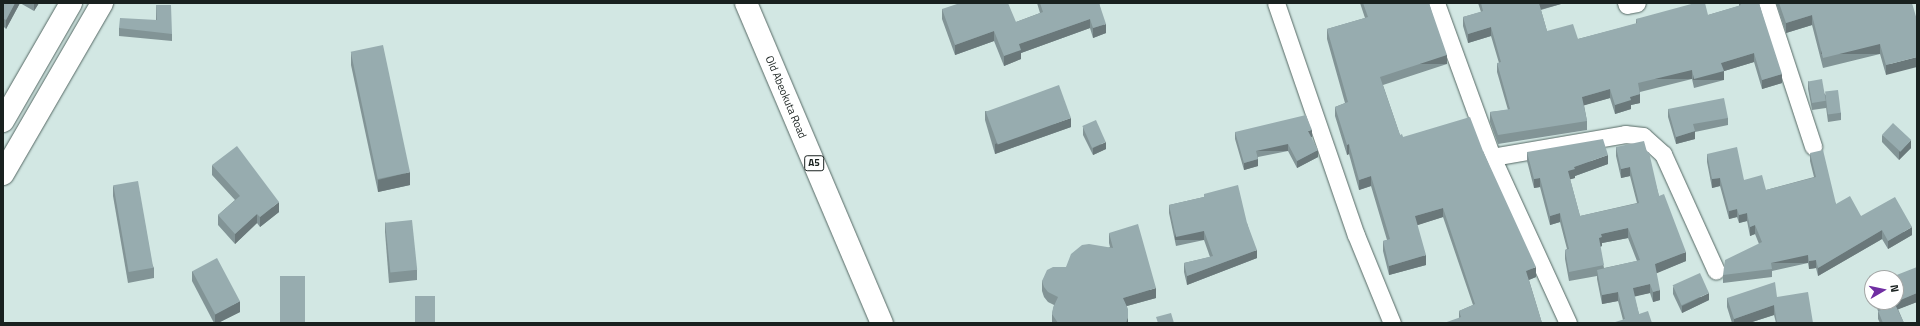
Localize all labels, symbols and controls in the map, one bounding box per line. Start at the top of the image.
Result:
street label: Old Abeokuta Road [763,54,809,140]
road number: A5 [804,155,824,171]
north arrow [1864,270,1904,310]
text: N [1886,283,1903,293]

